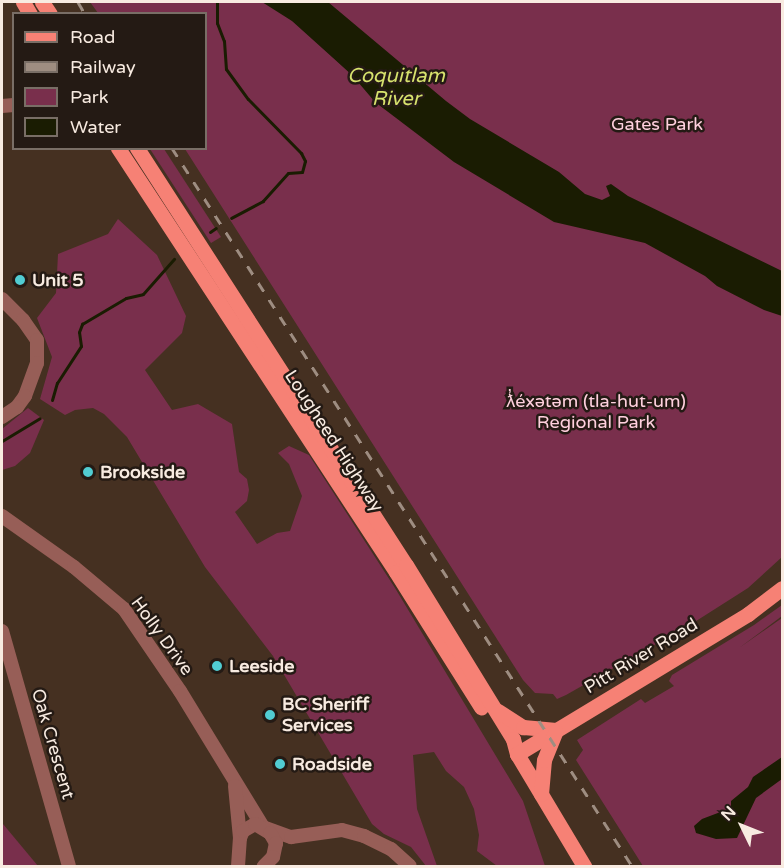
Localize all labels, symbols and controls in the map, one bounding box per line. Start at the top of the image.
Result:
legend [12,12,207,150]
text: Road [70,26,115,48]
text: Railway [70,56,136,78]
water label: Coquitlam River [347,65,445,112]
text: Park [70,86,108,108]
park label: Gates Park [611,113,703,135]
text: Water [70,116,121,138]
place label: Unit 5 [32,269,84,291]
marker: Unit 5 [13,273,27,287]
street label: Lougheed Highway [280,366,388,516]
park label: ƛ̓éxətəm (tla-hut-um) Regional Park [506,391,686,434]
place label: Brookside [100,461,185,483]
marker: Brookside [81,465,95,479]
street label: Holly Drive [126,592,198,680]
street label: Pitt River Road [580,614,702,698]
place label: Leeside [229,655,294,677]
marker: Leeside [210,659,224,673]
street label: Oak Crescent [27,686,79,802]
place label: BC Sheriff Services [282,694,369,736]
marker: BC Sheriff Services [263,708,277,722]
place label: Roadside [292,753,372,775]
marker: Roadside [273,757,287,771]
north arrow [712,796,772,856]
text: N [717,802,741,825]

